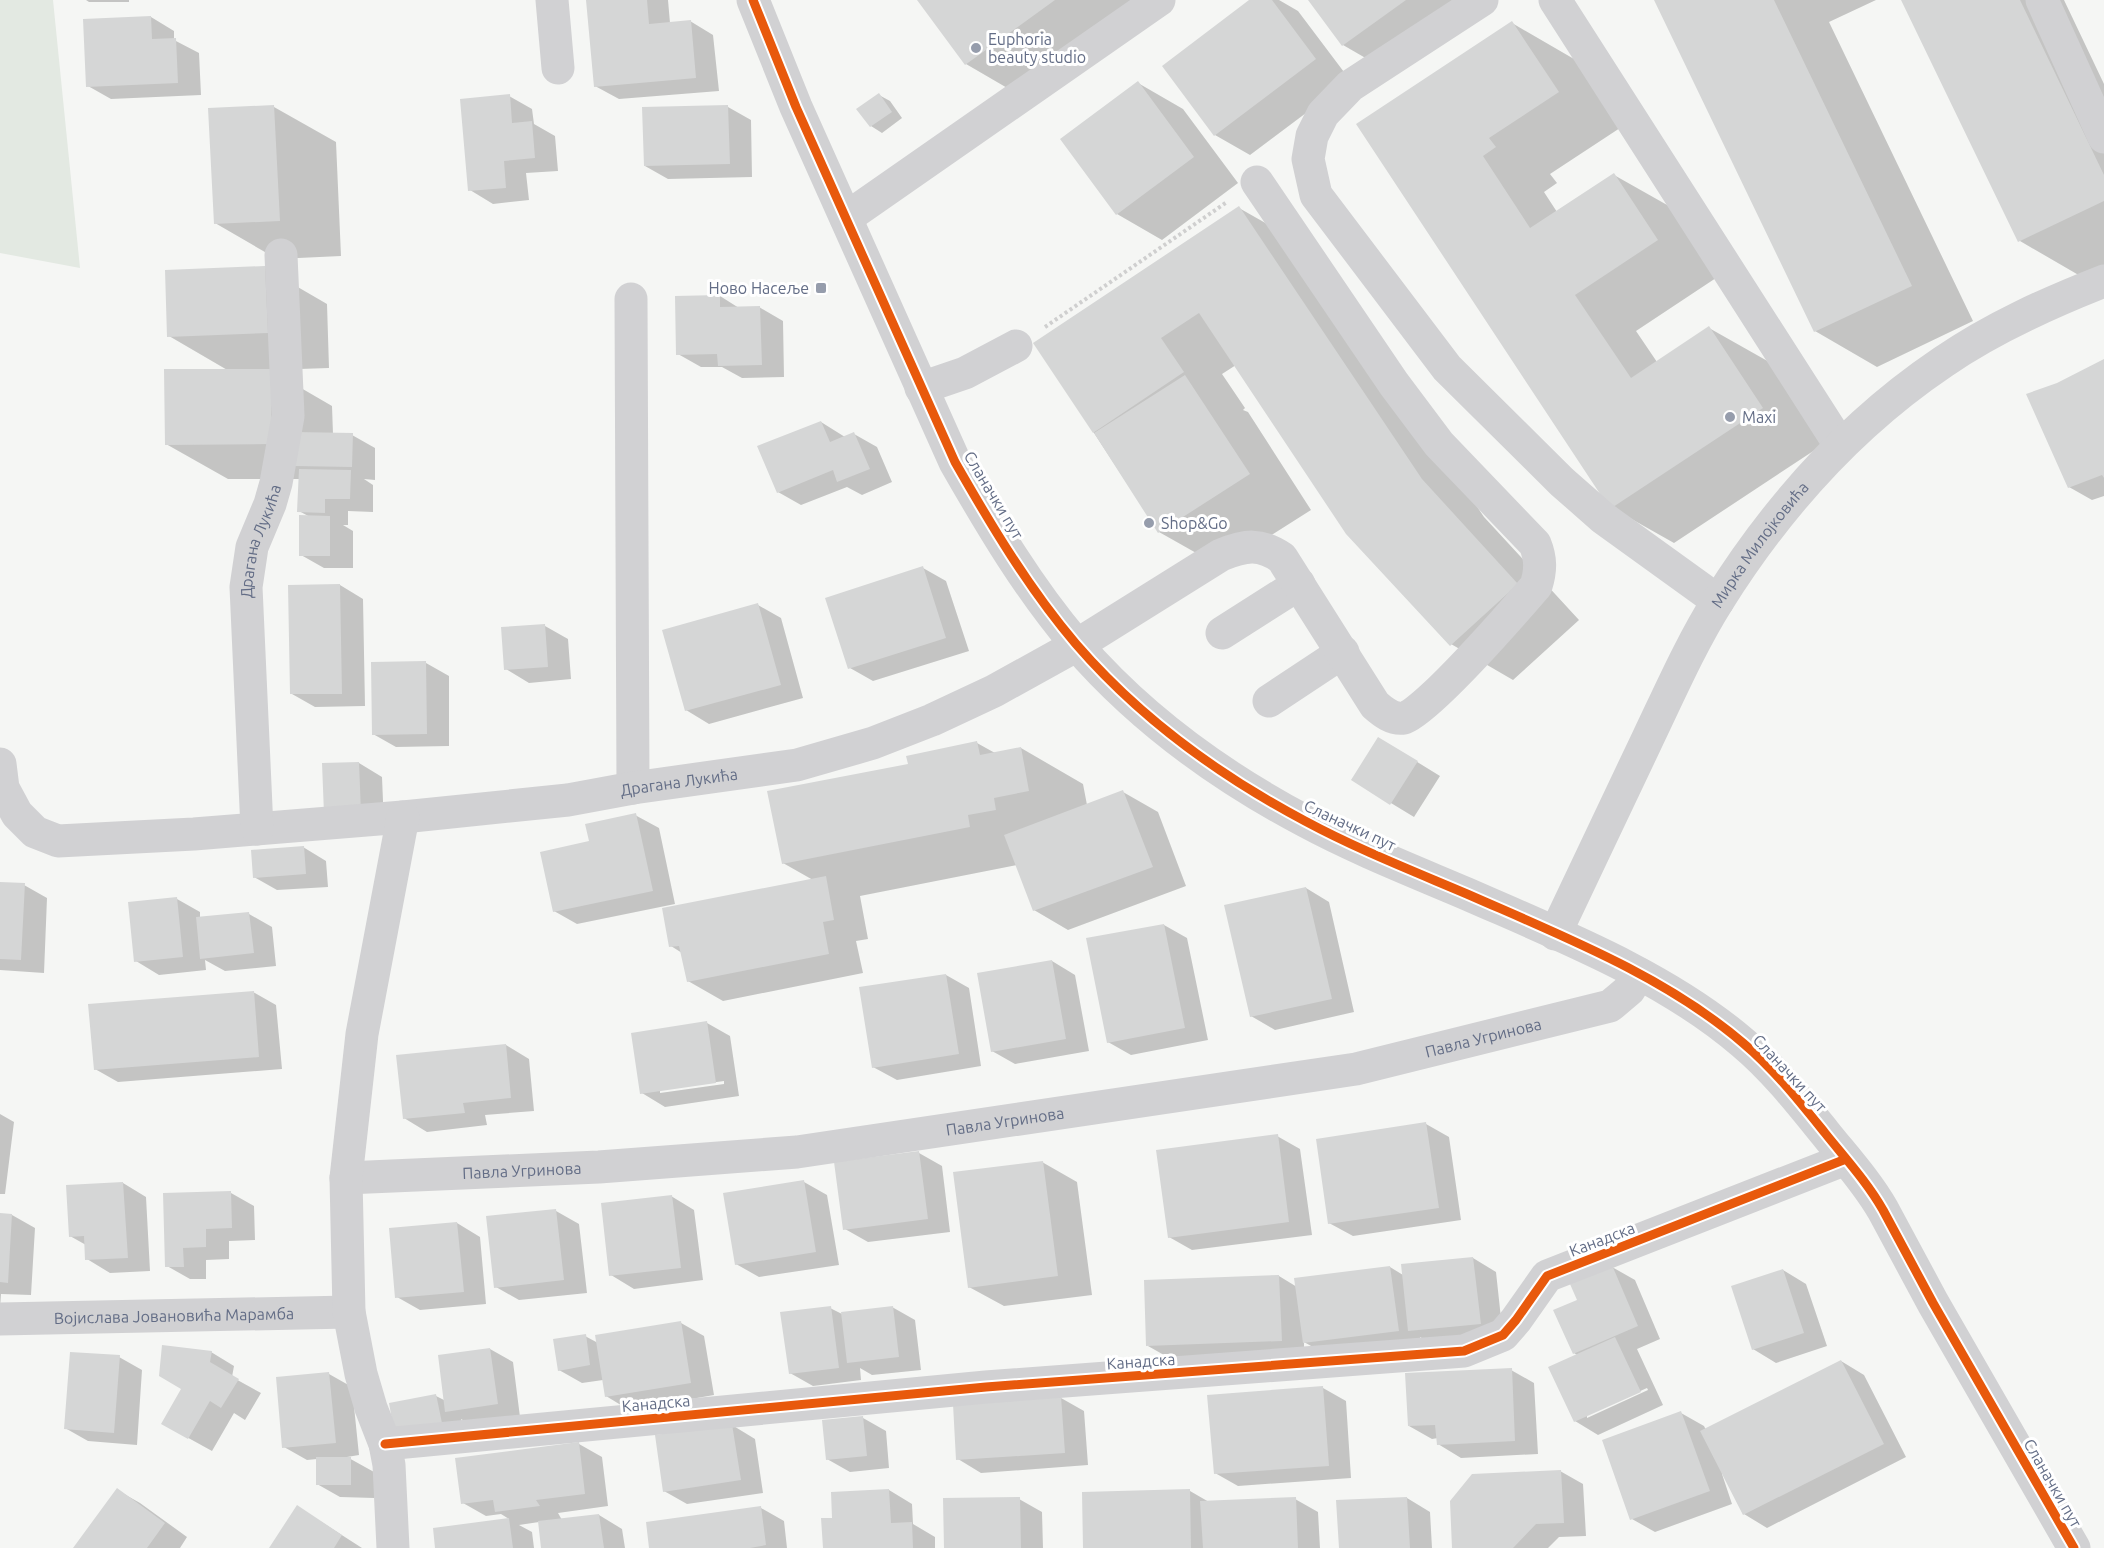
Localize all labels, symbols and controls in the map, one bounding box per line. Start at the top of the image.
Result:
place label: Euphoria beauty studio [988,30,1086,66]
marker: Euphoria beauty studio [969,41,983,55]
place label: Ново Насеље [709,279,809,297]
marker: Ново Насеље [814,281,828,295]
place label: Maxi [1742,408,1776,426]
marker: Maxi [1723,410,1737,424]
street label: Сланачки пут [961,448,1027,542]
street label: Мирка Милојковића [1707,478,1812,611]
street label: Драгана Лукића [237,482,284,599]
place label: Shop&Go [1161,514,1228,532]
marker: Shop&Go [1142,516,1156,530]
street label: Драгана Лукића [619,764,739,799]
street label: Сланачки пут [1301,796,1399,854]
street label: Павла Угринова [1423,1014,1543,1061]
street label: Сланачки пут [1750,1031,1830,1115]
street label: Павла Угринова [945,1103,1065,1139]
street label: Павла Угринова [462,1159,582,1182]
street label: Канадска [1567,1218,1637,1260]
street label: Војислава Јовановића Марамба [54,1304,294,1327]
street label: Канадска [1106,1350,1176,1372]
street label: Канадска [621,1391,691,1415]
street label: Сланачки пут [2020,1435,2086,1531]

